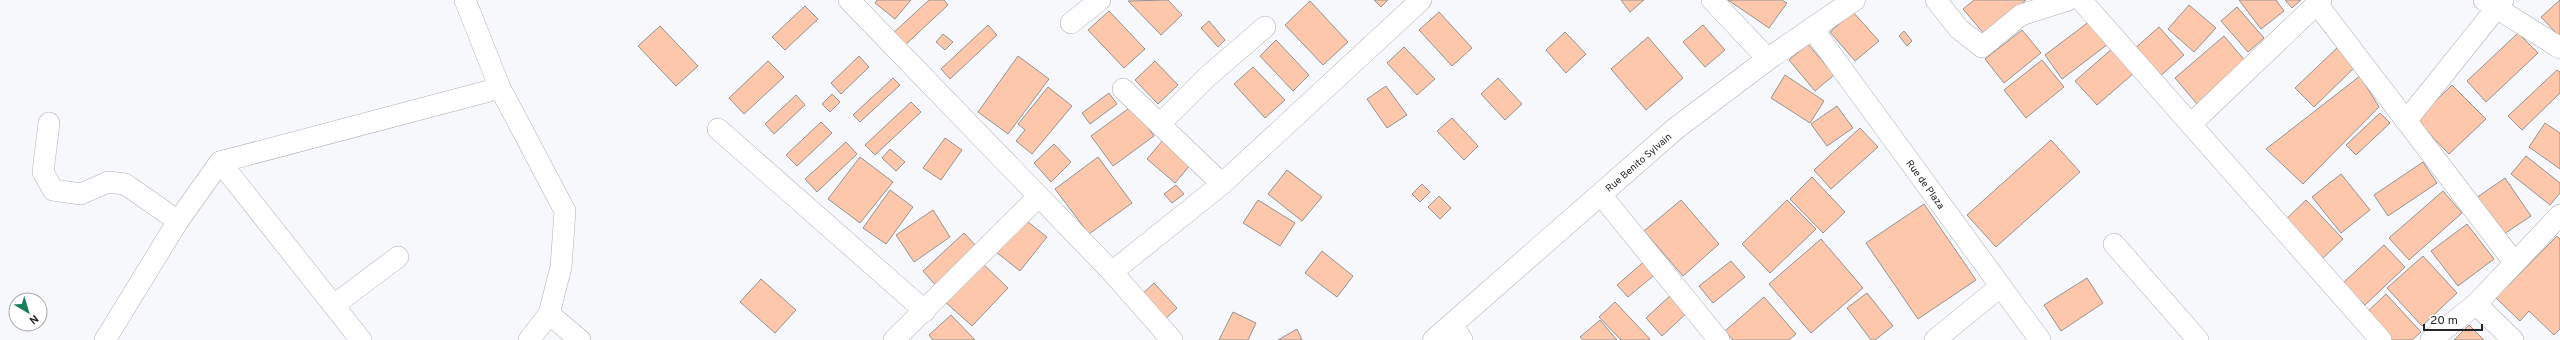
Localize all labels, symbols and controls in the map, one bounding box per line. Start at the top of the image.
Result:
street label: Rue Benito Sylvain [1603,131,1675,196]
street label: Rue de Plaza [1903,158,1947,212]
north arrow [8,292,48,332]
scale bar [2424,306,2482,332]
text: N [26,311,41,327]
text: 20 m [2430,313,2458,329]

